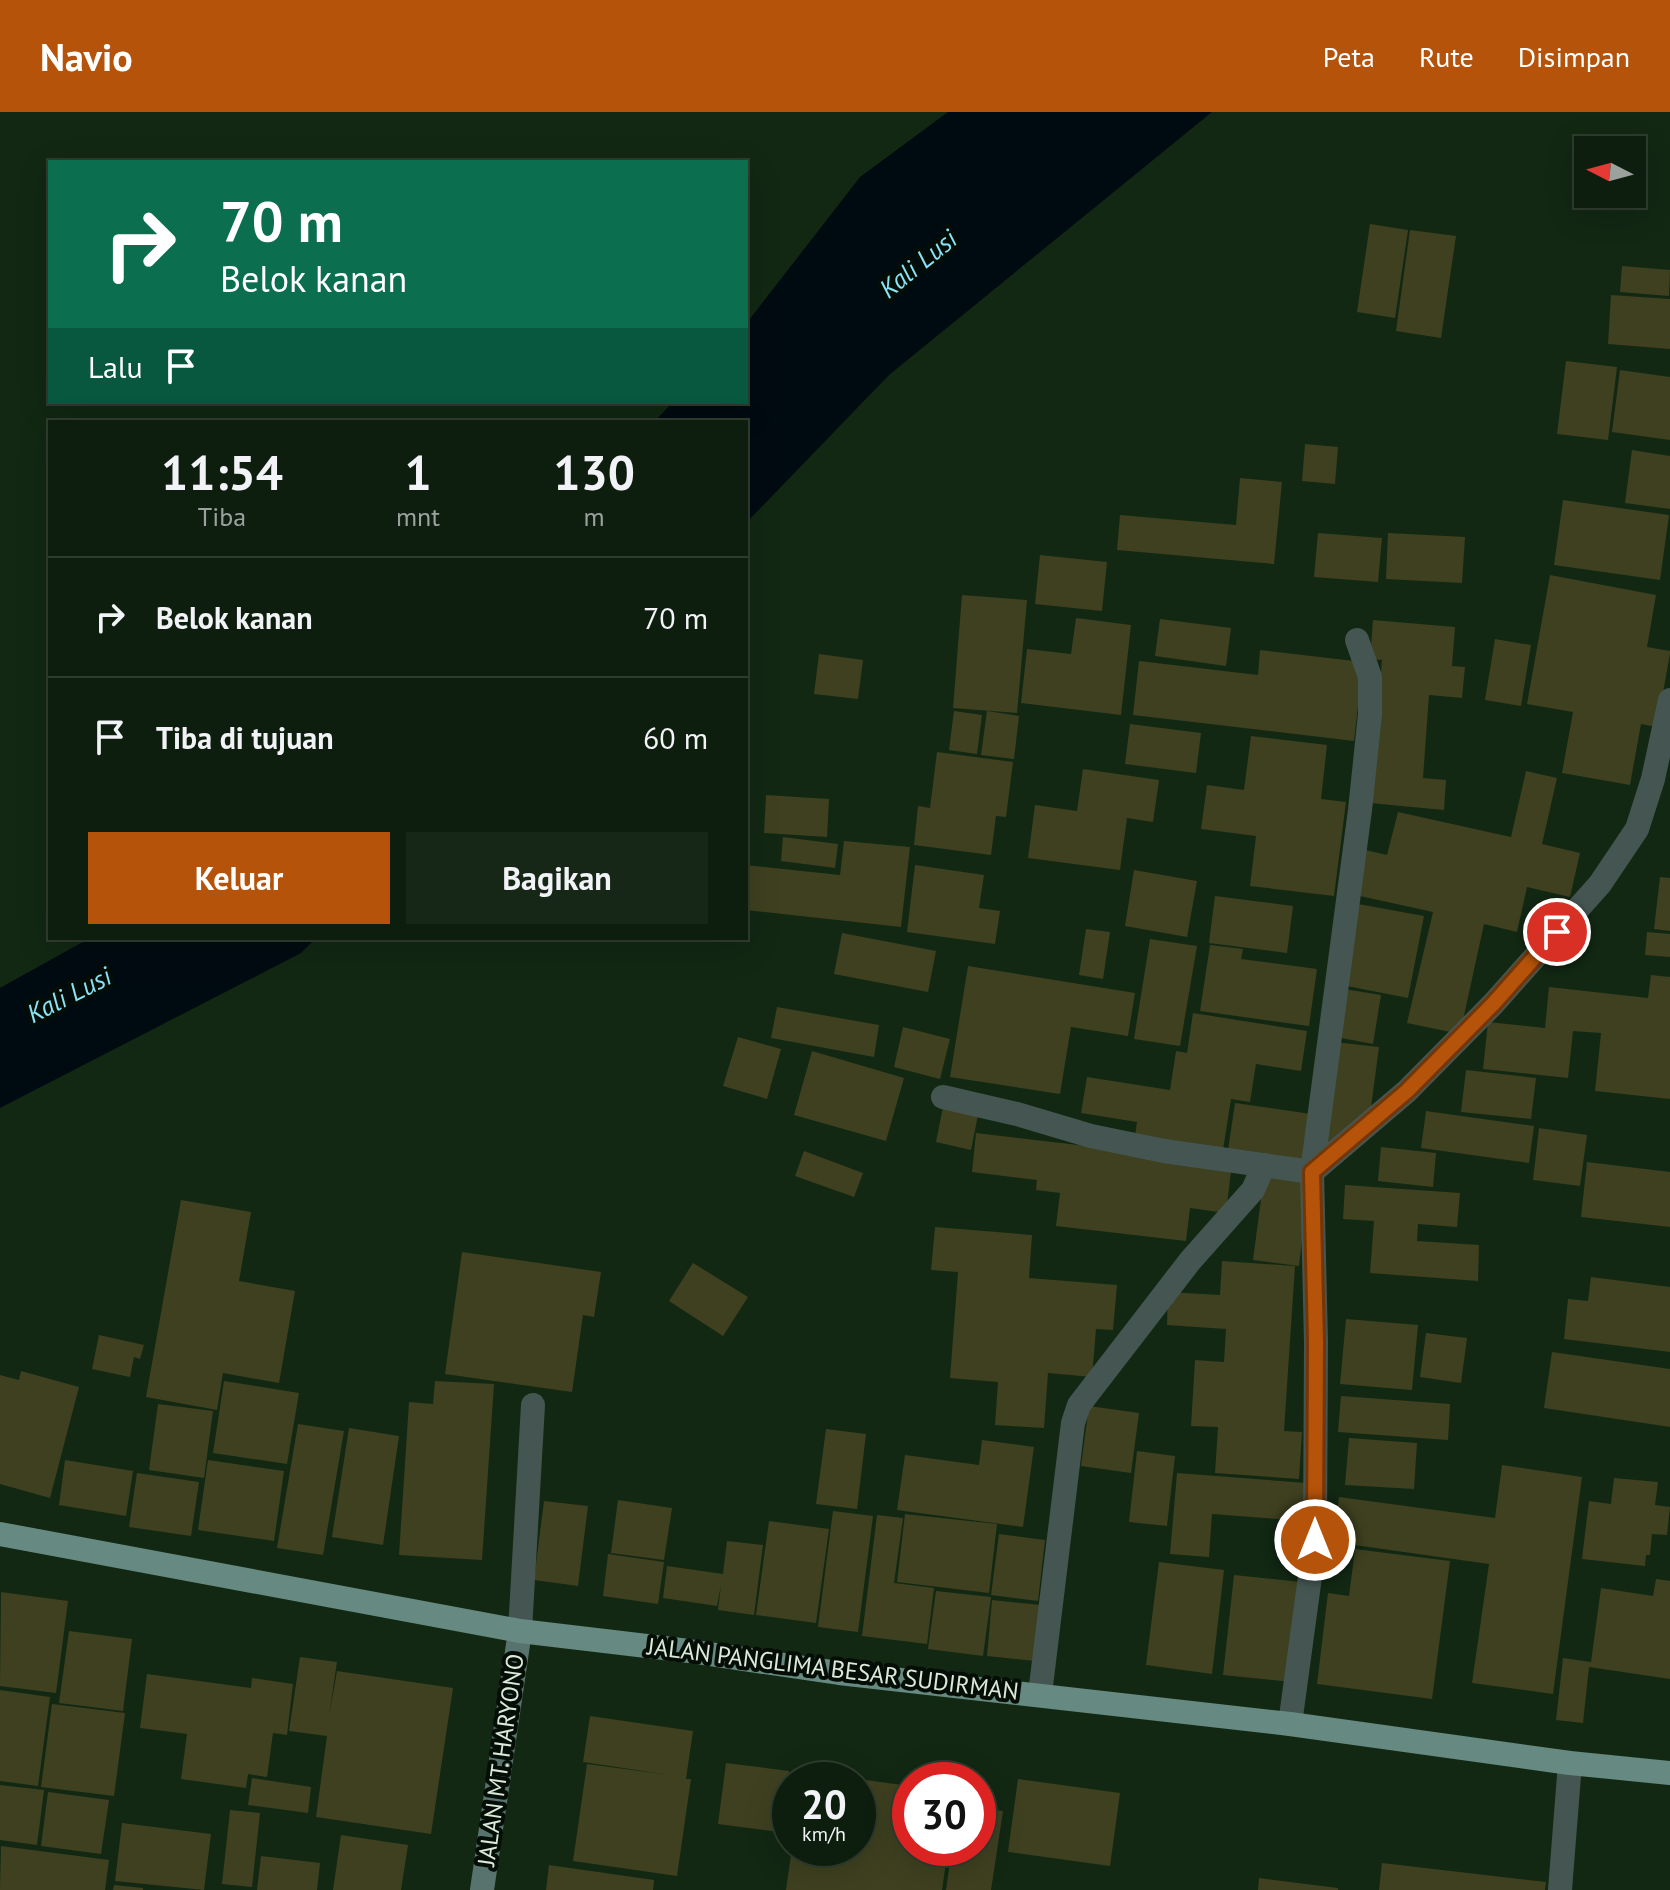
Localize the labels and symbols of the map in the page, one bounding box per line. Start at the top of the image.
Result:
north arrow [1574,136,1646,208]
water label: Kali Lusi [872,221,964,305]
pin [1523,898,1591,966]
water label: Kali Lusi [21,959,118,1030]
position arrow [1273,1498,1357,1582]
street label: JALAN PANGLIMA BESAR SUDIRMAN [645,1630,1020,1707]
street label: JALAN MT. HARYONO [470,1652,531,1869]
speed limit sign: 30 [892,1762,996,1866]

